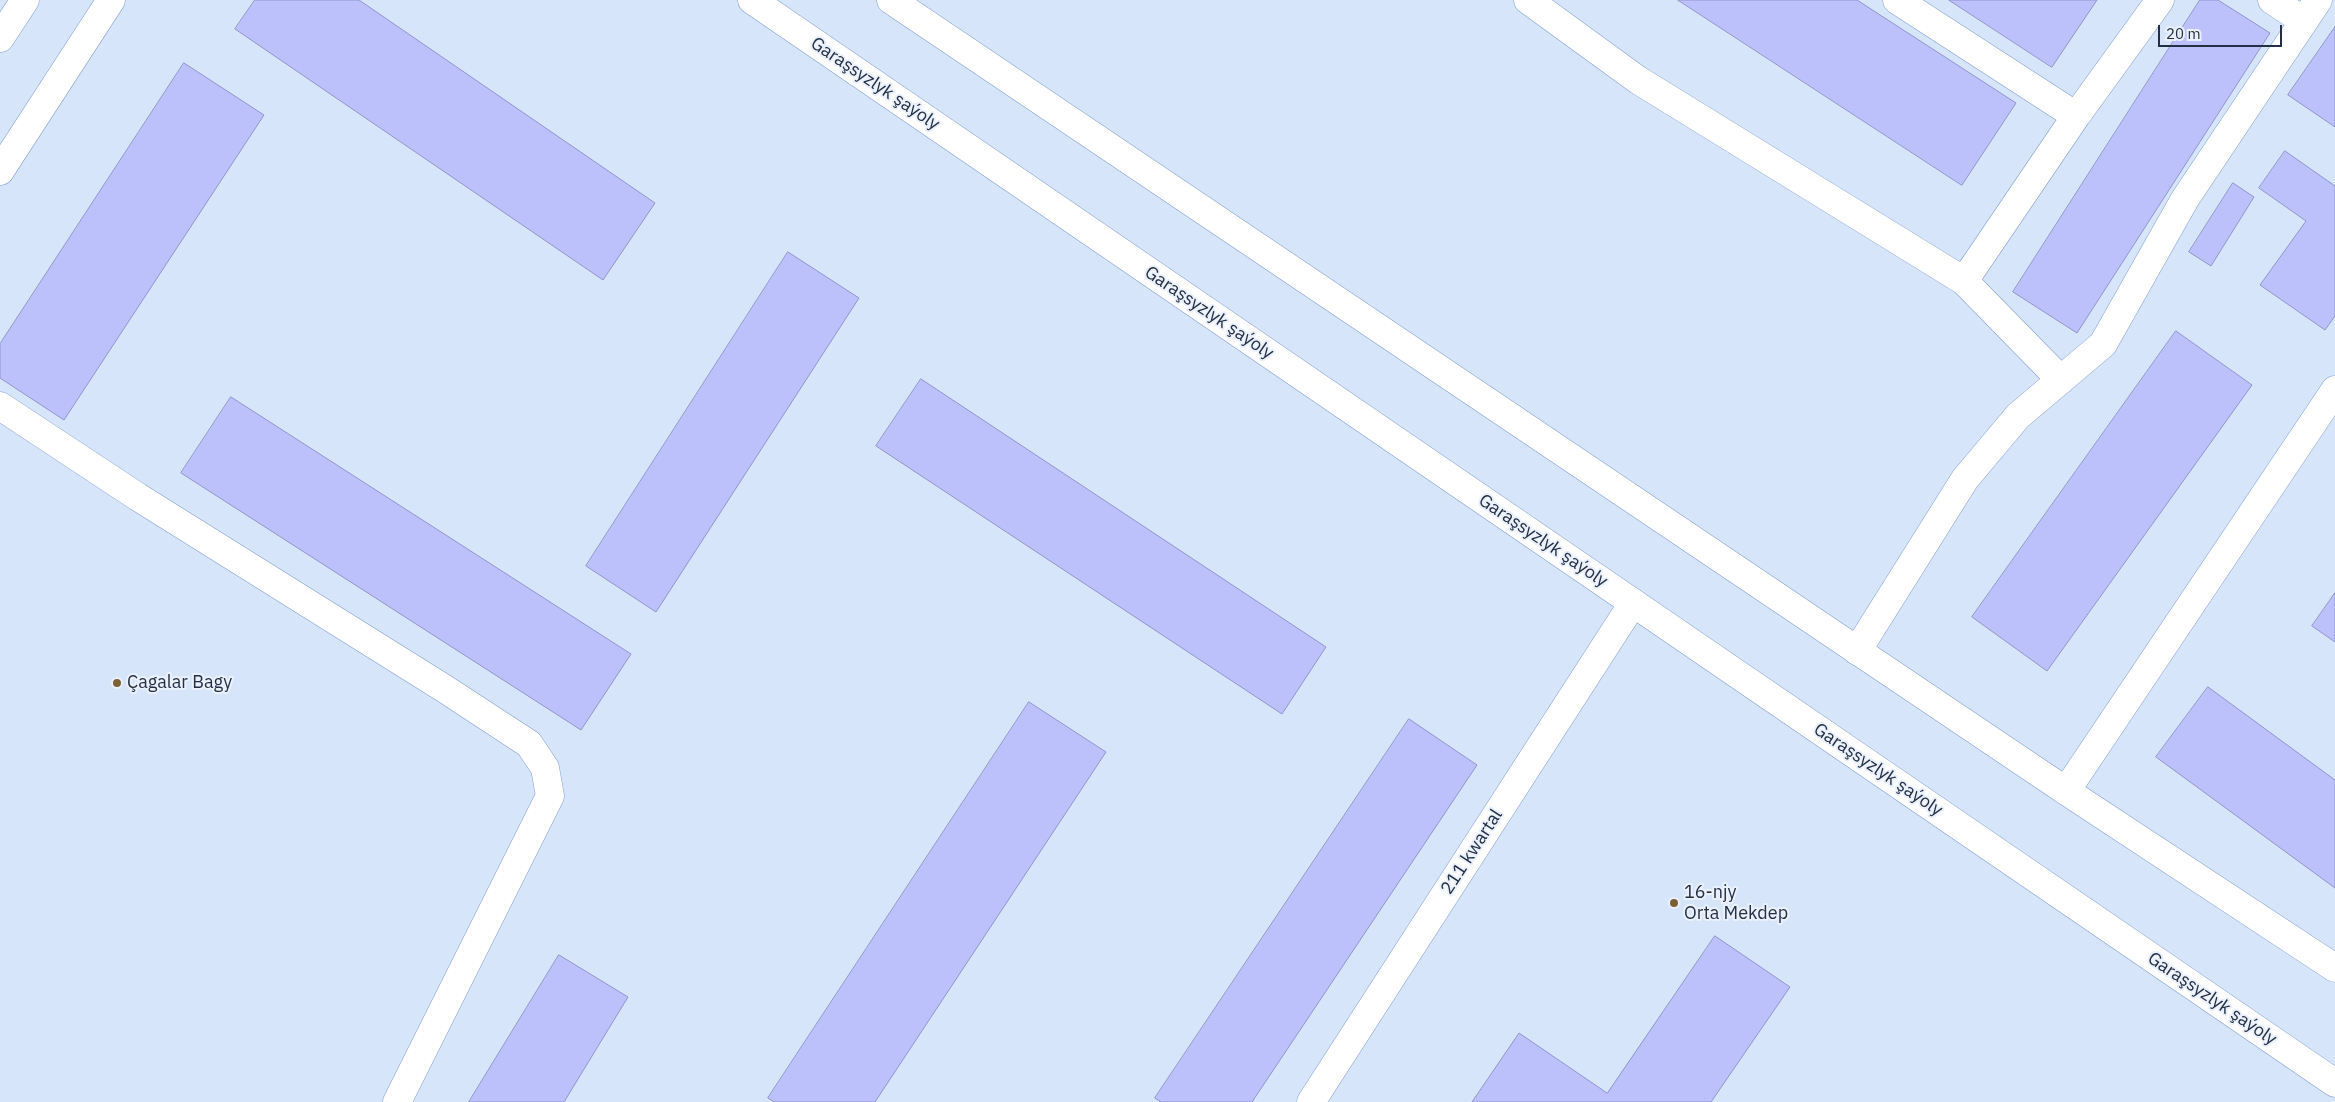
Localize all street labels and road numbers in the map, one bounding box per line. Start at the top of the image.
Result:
street label: Garaşsyzlyk şaýoly [806,33,944,135]
street label: Garaşsyzlyk şaýoly [1140,262,1278,364]
street label: Garaşsyzlyk şaýoly [1474,490,1612,592]
street label: Garaşsyzlyk şaýoly [1809,719,1947,821]
street label: 211 kwartal [1437,805,1507,899]
street label: Garaşsyzlyk şaýoly [2143,948,2281,1050]

